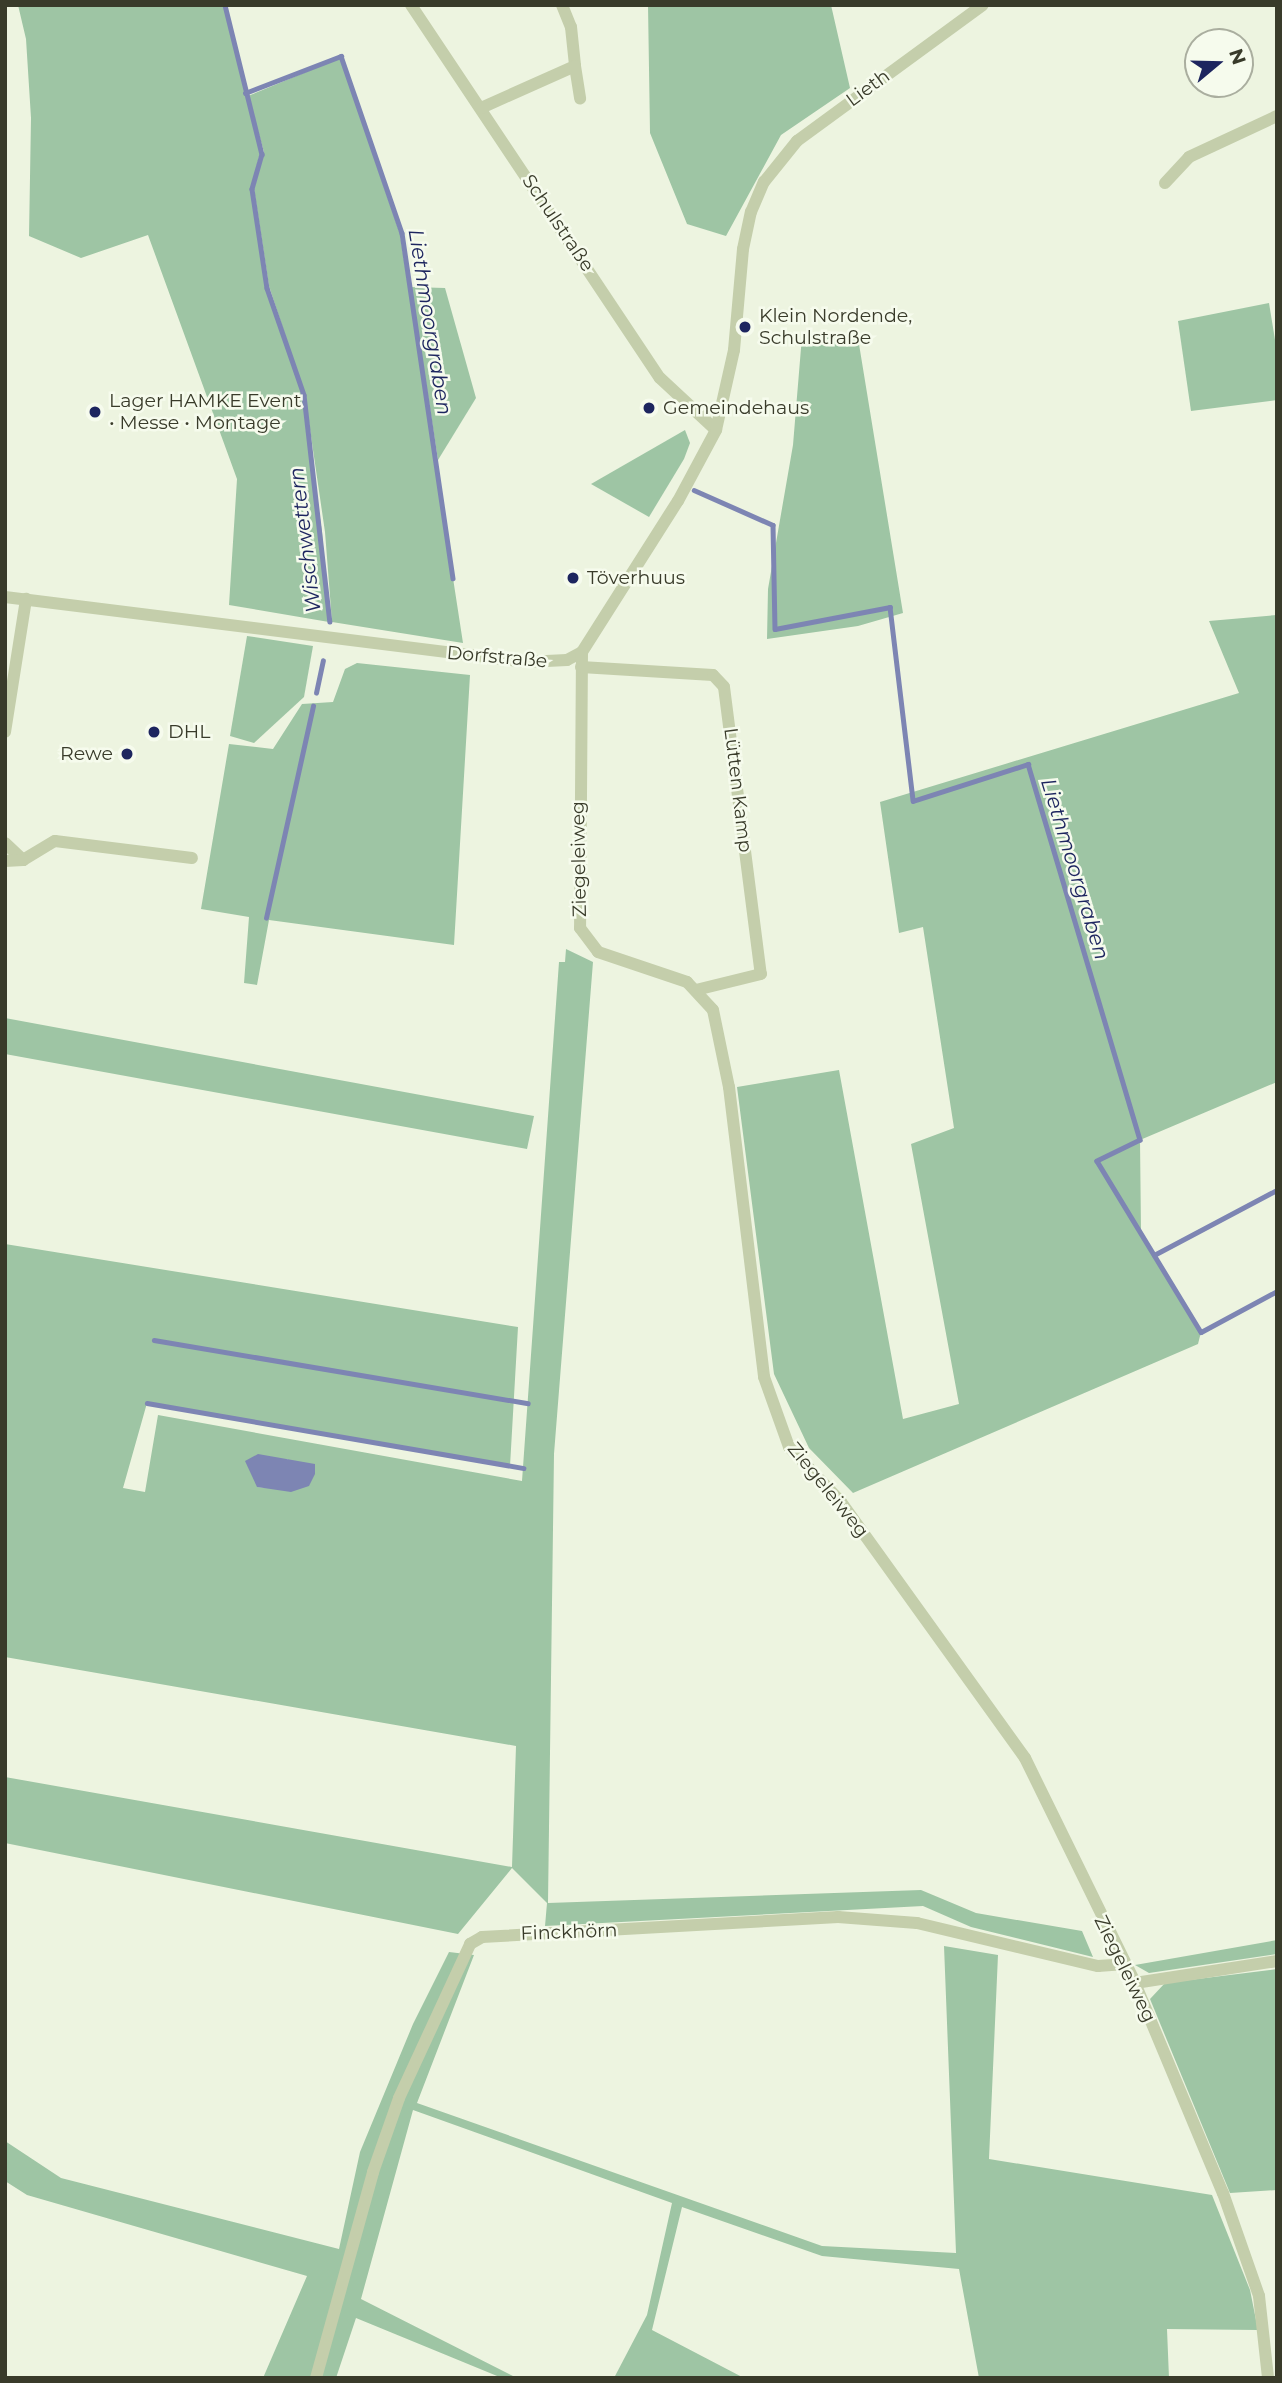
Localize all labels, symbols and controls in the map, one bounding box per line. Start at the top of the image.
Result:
north arrow [1184,28,1254,98]
text: N [1224,46,1251,68]
street label: Lieth [842,65,894,111]
street label: Schulstraße [517,170,599,276]
water label: Liethmoorgraben [403,227,457,417]
place label: Klein Nordende, Schulstraße [759,305,912,349]
marker: Klein Nordende, Schulstraße [737,319,753,335]
place label: Lager HAMKE Event • Messe • Montage [109,390,301,434]
place label: Gemeindehaus [663,397,809,419]
marker: Gemeindehaus [641,400,657,416]
marker: Lager HAMKE Event • Messe • Montage [87,404,103,420]
water label: Wischwettern [284,466,326,614]
place label: Töverhuus [587,567,685,589]
marker: Töverhuus [565,570,581,586]
street label: Dorfstraße [446,641,548,673]
place label: DHL [168,721,210,743]
marker: DHL [146,724,162,740]
street label: Lütten Kamp [719,726,757,854]
place label: Rewe [60,743,113,765]
marker: Rewe [119,746,135,762]
water label: Liethmoorgraben [1035,775,1115,963]
street label: Ziegeleiweg [567,801,591,917]
street label: Ziegeleiweg [783,1438,873,1542]
street label: Ziegeleiweg [1089,1912,1161,2026]
street label: Finckhörn [520,1919,618,1945]

